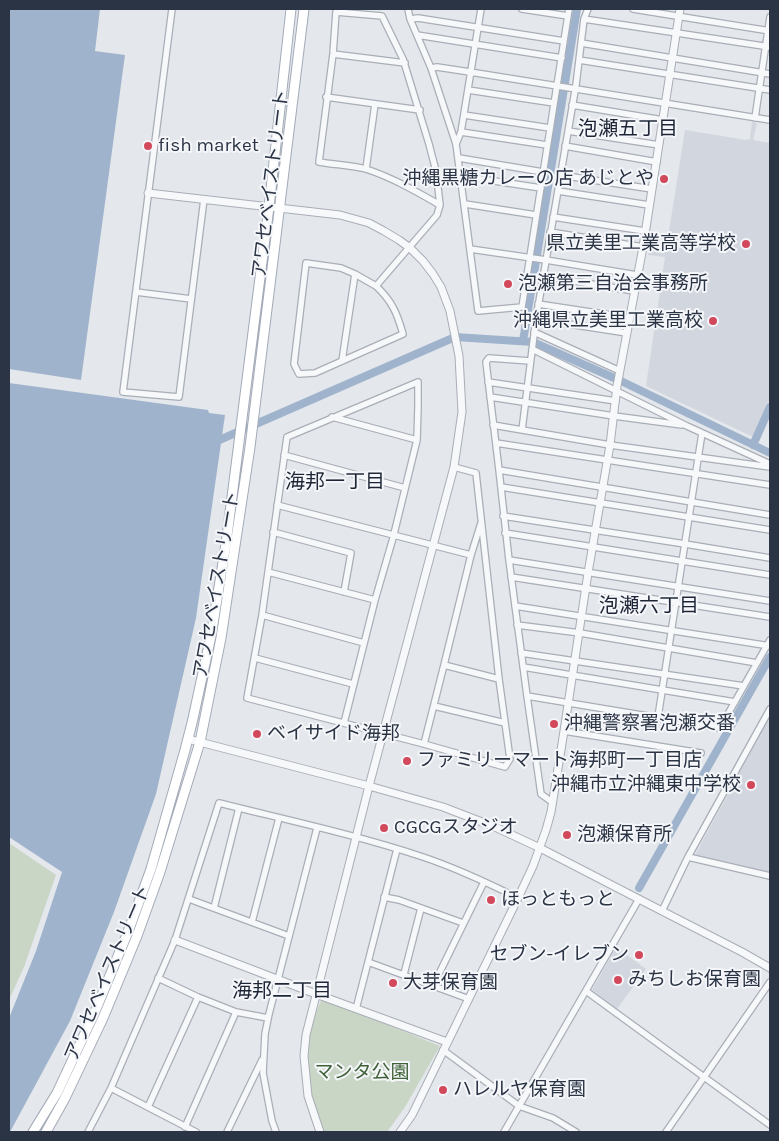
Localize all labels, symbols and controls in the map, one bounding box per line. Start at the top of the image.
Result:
street label: アワセベイストリート [248,88,294,280]
district label: 泡瀬五丁目 [578,117,678,141]
place label: fish market [158,135,259,157]
marker: fish market [142,140,154,152]
place label: 沖縄黒糖カレーの店 あじとや [402,168,654,190]
marker: 沖縄黒糖カレーの店 あじとや [658,173,670,185]
place label: 県立美里工業高等学校 [546,233,736,255]
marker: 県立美里工業高等学校 [740,238,752,250]
place label: 泡瀬第三自治会事務所 [518,273,708,295]
marker: 泡瀬第三自治会事務所 [502,278,514,290]
place label: 沖縄県立美里工業高校 [513,310,703,332]
marker: 沖縄県立美里工業高校 [707,315,719,327]
district label: 海邦一丁目 [285,470,385,494]
street label: アワセベイストリート [189,489,245,681]
district label: 泡瀬六丁目 [599,594,699,618]
place label: 沖縄警察署泡瀬交番 [564,713,735,735]
marker: 沖縄警察署泡瀬交番 [548,718,560,730]
place label: ベイサイド海邦 [267,723,400,745]
marker: ベイサイド海邦 [251,728,263,740]
place label: ファミリーマート海邦町一丁目店 [417,750,702,772]
marker: ファミリーマート海邦町一丁目店 [401,755,413,767]
place label: 沖縄市立沖縄東中学校 [551,774,741,796]
marker: 沖縄市立沖縄東中学校 [745,779,757,791]
place label: CGCGスタジオ [394,817,518,839]
marker: CGCGスタジオ [378,822,390,834]
place label: 泡瀬保育所 [577,824,672,846]
marker: 泡瀬保育所 [561,829,573,841]
street label: アワセベイストリート [60,881,156,1065]
place label: ほっともっと [501,889,615,911]
marker: ほっともっと [485,894,497,906]
place label: セブン-イレブン [489,944,629,966]
marker: セブン-イレブン [633,949,645,961]
place label: みちしお保育園 [628,969,761,991]
place label: 大芽保育園 [403,972,498,994]
marker: みちしお保育園 [612,974,624,986]
marker: 大芽保育園 [387,977,399,989]
district label: 海邦二丁目 [232,979,332,1003]
park label: マンタ公園 [315,1062,409,1084]
place label: ハレルヤ保育園 [453,1079,586,1101]
marker: ハレルヤ保育園 [437,1084,449,1096]

